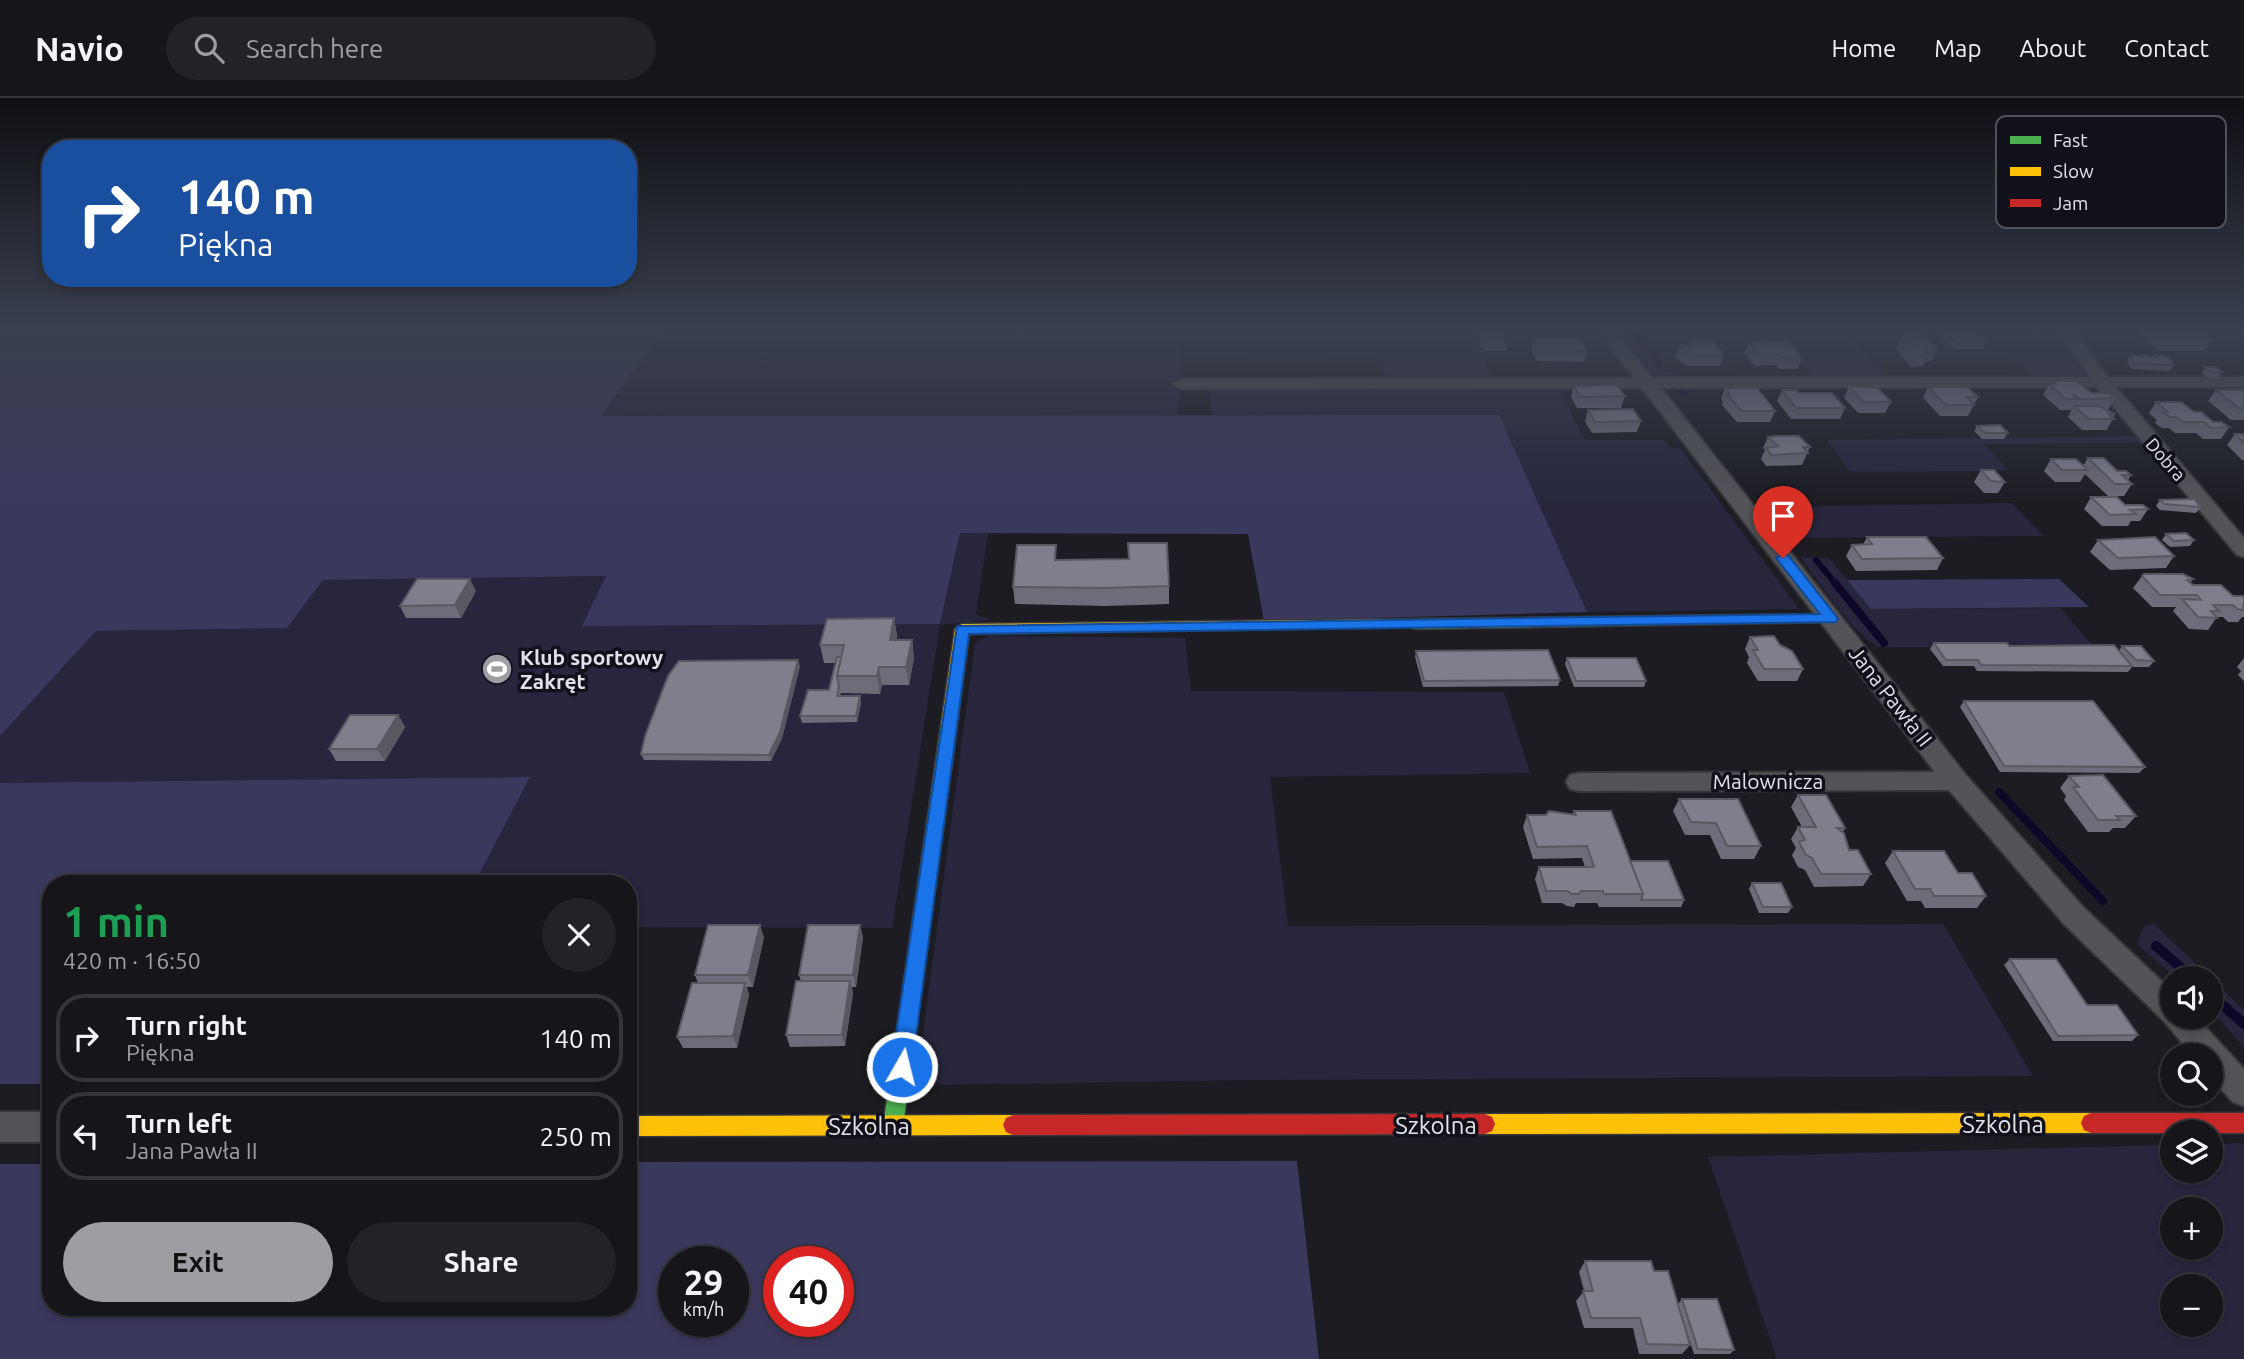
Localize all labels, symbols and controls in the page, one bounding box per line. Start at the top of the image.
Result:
search box [166,17,656,80]
icon: search [190,29,228,67]
text: Navio [35,30,124,67]
text: Search here [246,34,383,63]
text: Home [1831,35,1896,62]
text: Map [1934,35,1981,62]
text: About [2019,35,2086,62]
text: Contact [2124,35,2209,62]
legend [1996,116,2226,228]
text: Fast [2053,129,2088,151]
text: Slow [2053,160,2094,182]
icon: right [63,168,154,259]
text: 140 m [178,168,315,223]
text: Jam [2053,192,2089,214]
text: Piękna [178,226,273,262]
street label: Dobra [2142,434,2190,484]
pin [1753,486,1813,558]
icon: arrive [1764,497,1802,535]
street label: Jana Pawła II [1845,641,1937,751]
place label: Klub sportowy Zakręt [520,645,663,693]
sports icon: Klub sportowy Zakręt [480,652,514,686]
street label: Malownicza [1713,769,1823,793]
text: 1 min [63,898,169,945]
button: close [542,898,616,972]
text: 420 m · 16:50 [63,948,201,973]
map controls [2160,966,2223,1337]
button: sound [2160,966,2223,1029]
text: Turn right [126,1011,247,1040]
icon: right [67,1019,105,1057]
text: 140 m [540,1024,612,1053]
position arrow [865,1030,939,1104]
text: Piękna [126,1040,195,1065]
button: search [2160,1043,2223,1106]
text: Turn left [126,1109,232,1138]
street label: Szkolna [1962,1111,2044,1138]
street label: Szkolna [1395,1112,1477,1139]
street label: Szkolna [828,1113,910,1140]
icon: left [67,1117,105,1155]
button: layers [2160,1120,2223,1183]
text: 250 m [540,1122,612,1151]
text: Jana Pawła II [126,1138,258,1163]
button: + [2160,1197,2223,1260]
button: Exit [63,1222,333,1302]
button: Share [347,1222,616,1302]
speed limit sign: 40 [763,1246,854,1337]
text: 29 [684,1262,723,1302]
button: − [2160,1274,2223,1337]
text: km/h [683,1299,724,1319]

